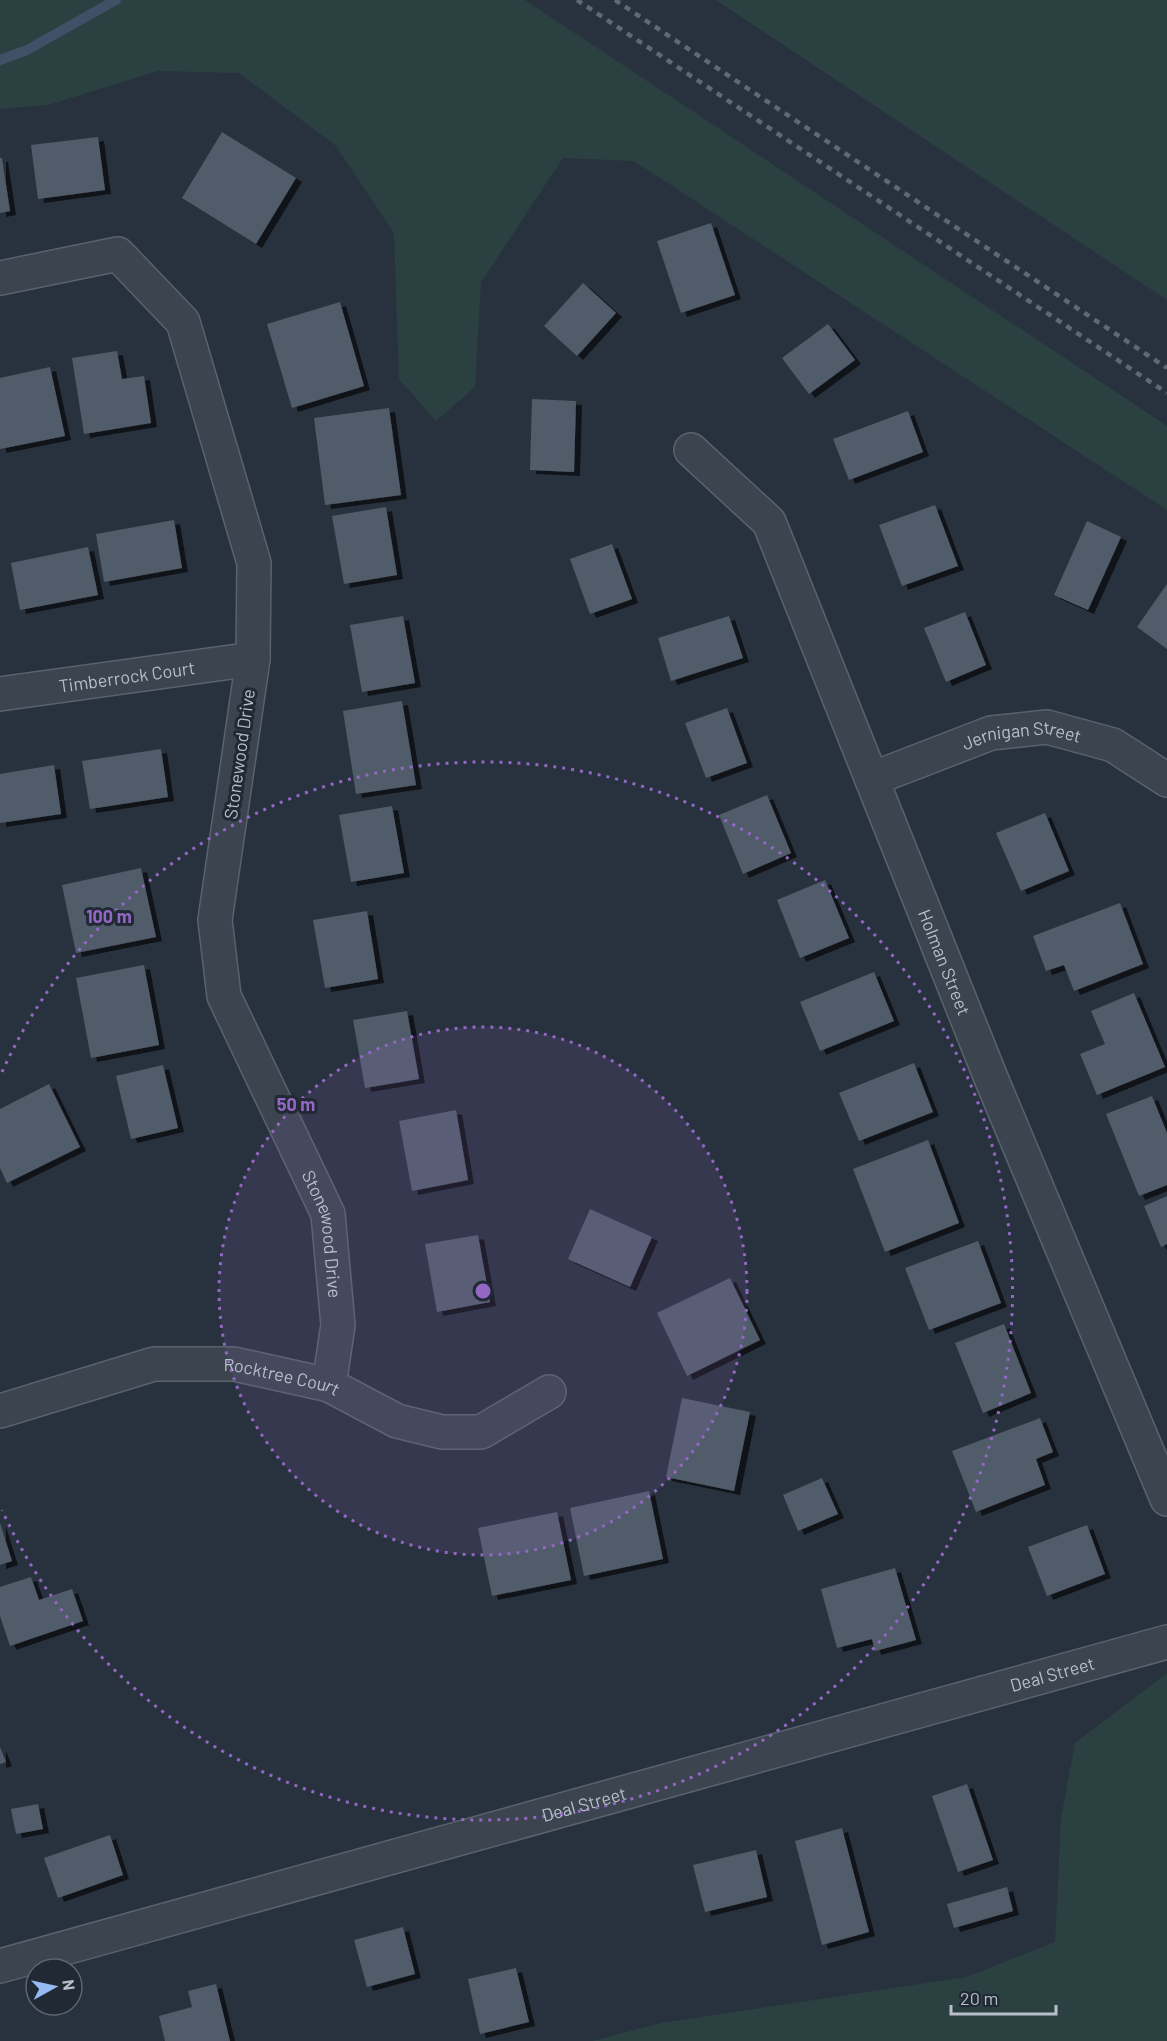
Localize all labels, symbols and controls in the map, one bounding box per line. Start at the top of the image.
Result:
street label: Timberrock Court [57,656,196,697]
street label: Stonewood Drive [219,687,259,821]
street label: Jernigan Street [958,716,1084,754]
text: 100 m [86,905,132,927]
street label: Holman Street [914,906,976,1018]
text: 50 m [277,1093,315,1115]
street label: Stonewood Drive [298,1167,347,1299]
centre of rings [473,1281,493,1301]
street label: Rocktree Court [224,1353,344,1400]
street label: Deal Street [1007,1652,1097,1696]
street label: Deal Street [539,1782,629,1826]
north arrow [24,1957,84,2017]
text: N [59,1978,79,1991]
scale bar [951,1978,1056,2016]
text: 20 m [960,1987,998,2009]

